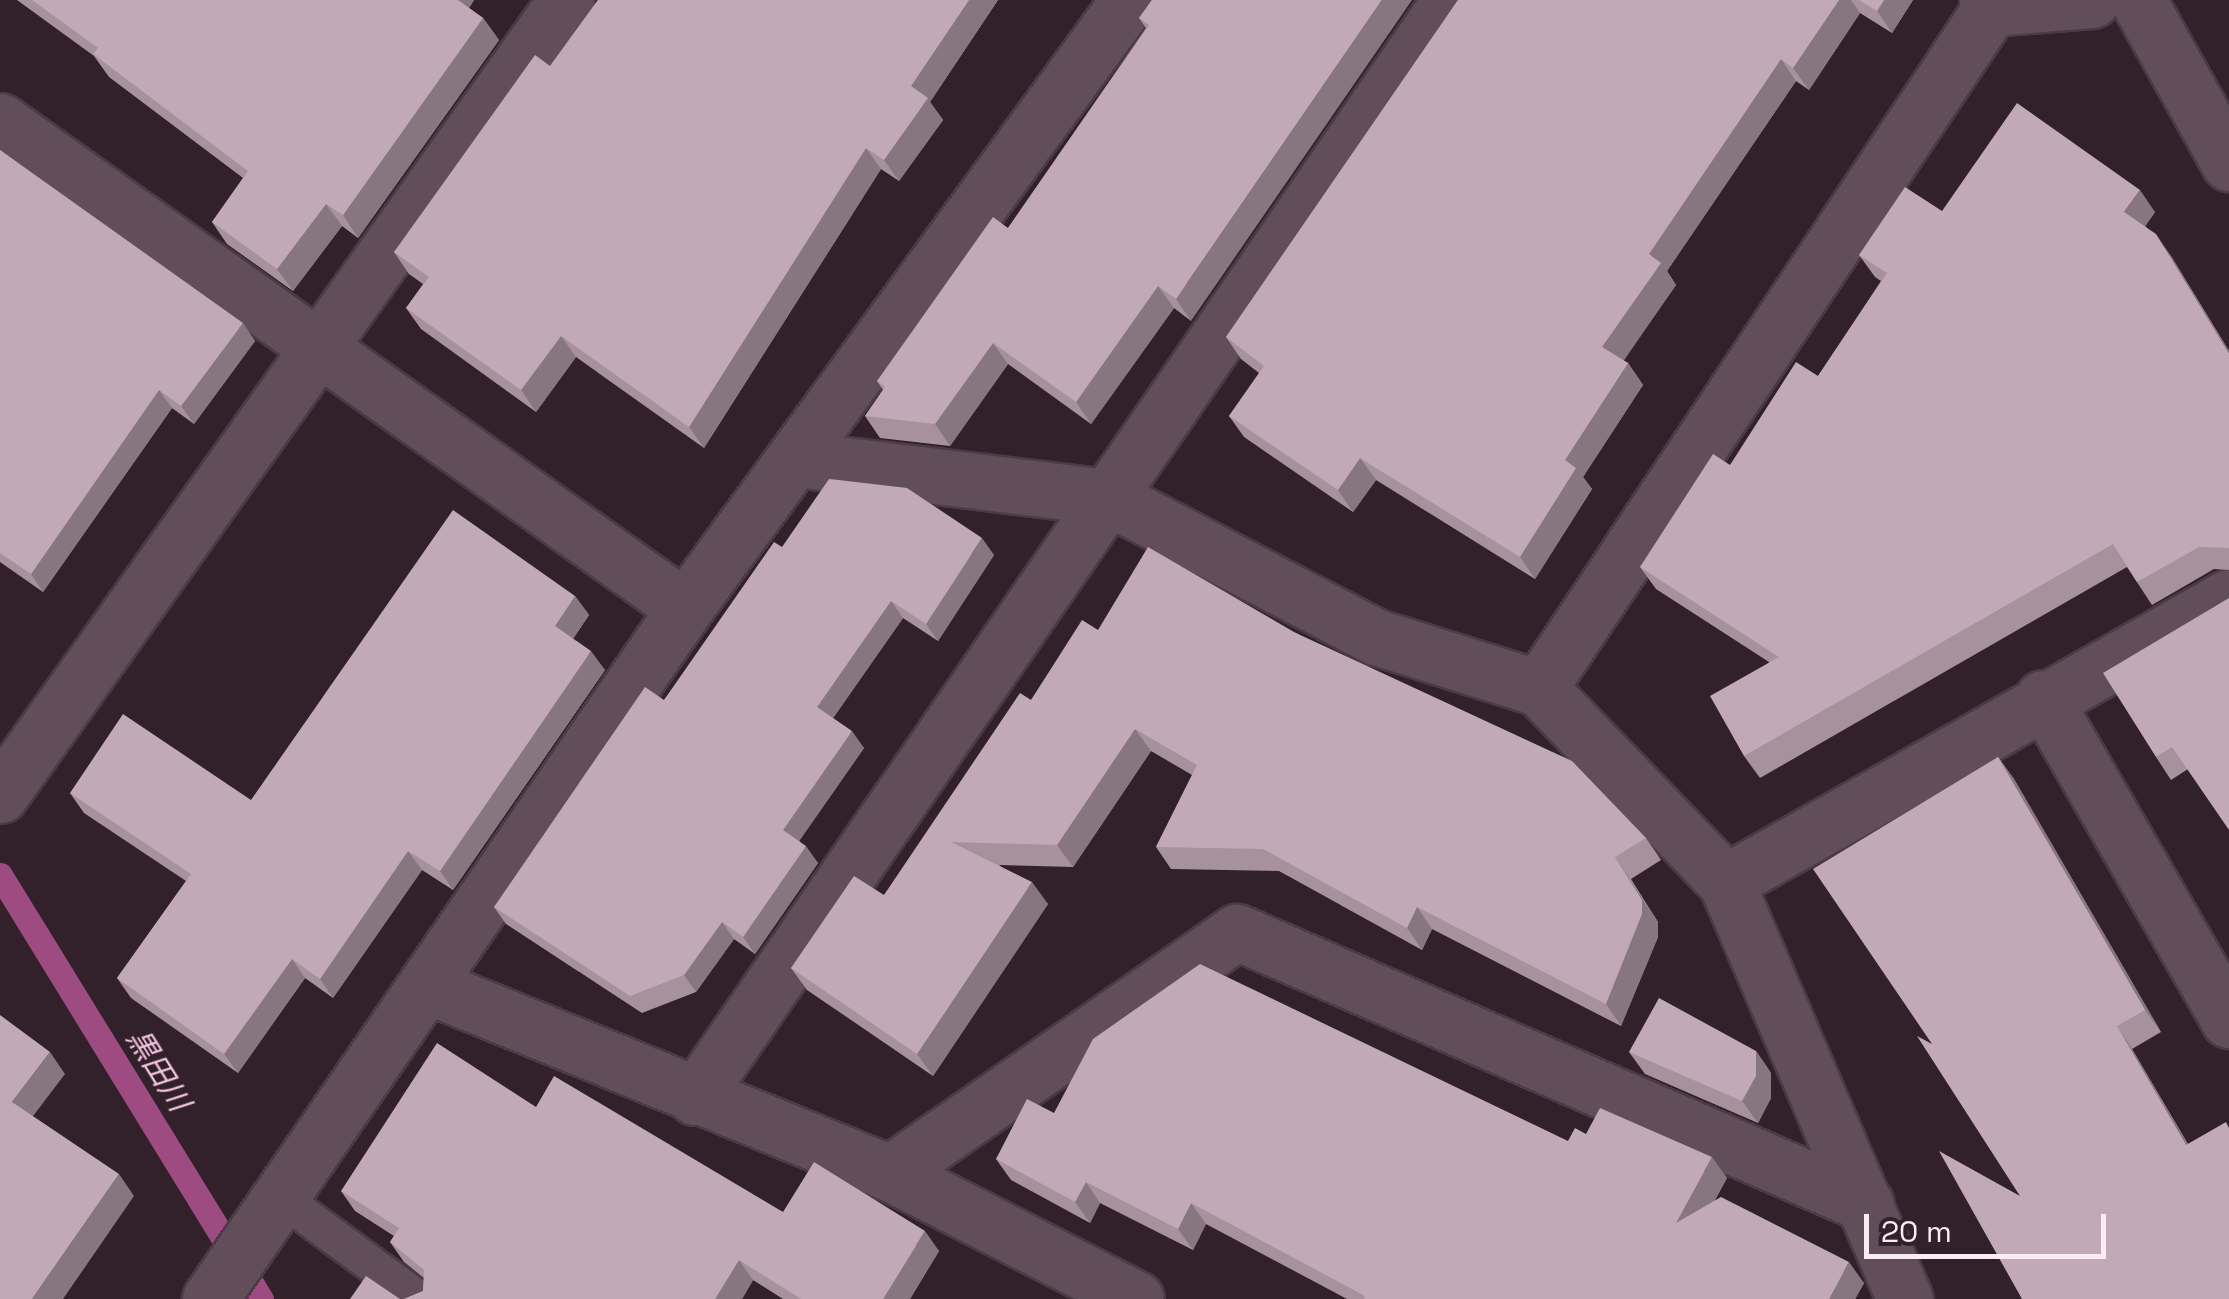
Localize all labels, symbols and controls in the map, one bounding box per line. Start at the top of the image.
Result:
water label: 黒田川 [119,1022,197,1118]
scale bar [1869,1194,2112,1256]
text: 20 m [1881,1212,1952,1251]

